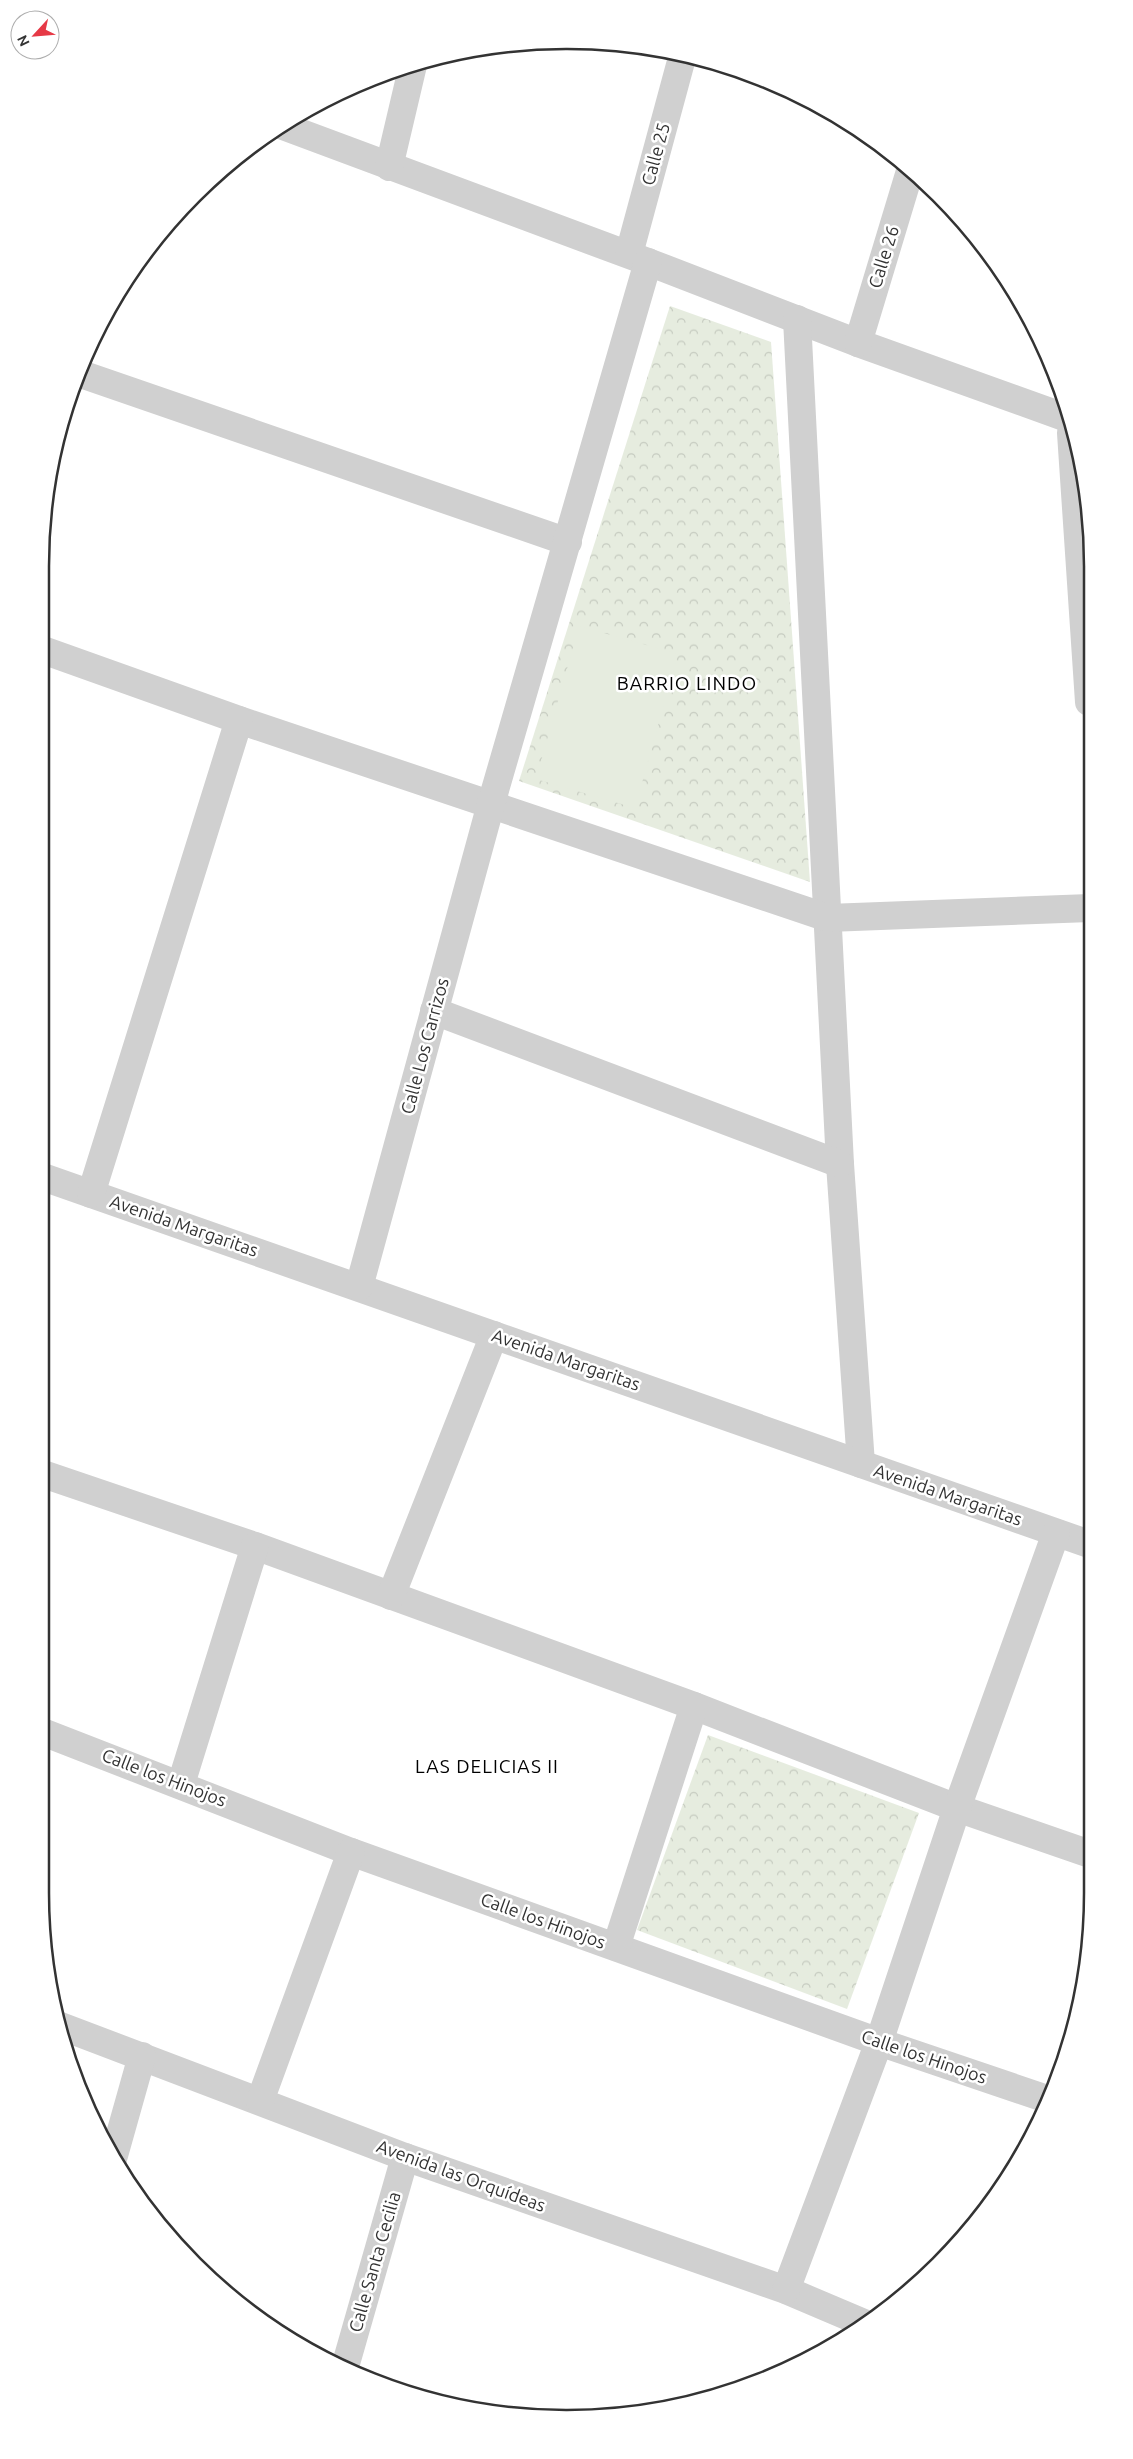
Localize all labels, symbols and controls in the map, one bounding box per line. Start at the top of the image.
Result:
north arrow [10,10,60,60]
text: N [14,32,33,49]
street label: Calle 25 [637,120,673,187]
street label: Calle 26 [864,223,902,290]
district label: BARRIO LINDO [617,672,757,694]
street label: Calle Los Carrizos [396,975,452,1116]
street label: Avenida Margaritas [108,1190,261,1260]
street label: Avenida Margaritas [490,1324,643,1394]
street label: Avenida Margaritas [872,1459,1025,1529]
street label: Calle los Hinojos [99,1744,229,1810]
district label: LAS DELICIAS II [415,1755,559,1777]
street label: Calle los Hinojos [478,1888,609,1952]
street label: Calle los Hinojos [859,2025,990,2087]
street label: Avenida las Orquídeas [374,2135,549,2215]
street label: Calle Santa Cecilia [344,2189,404,2334]

